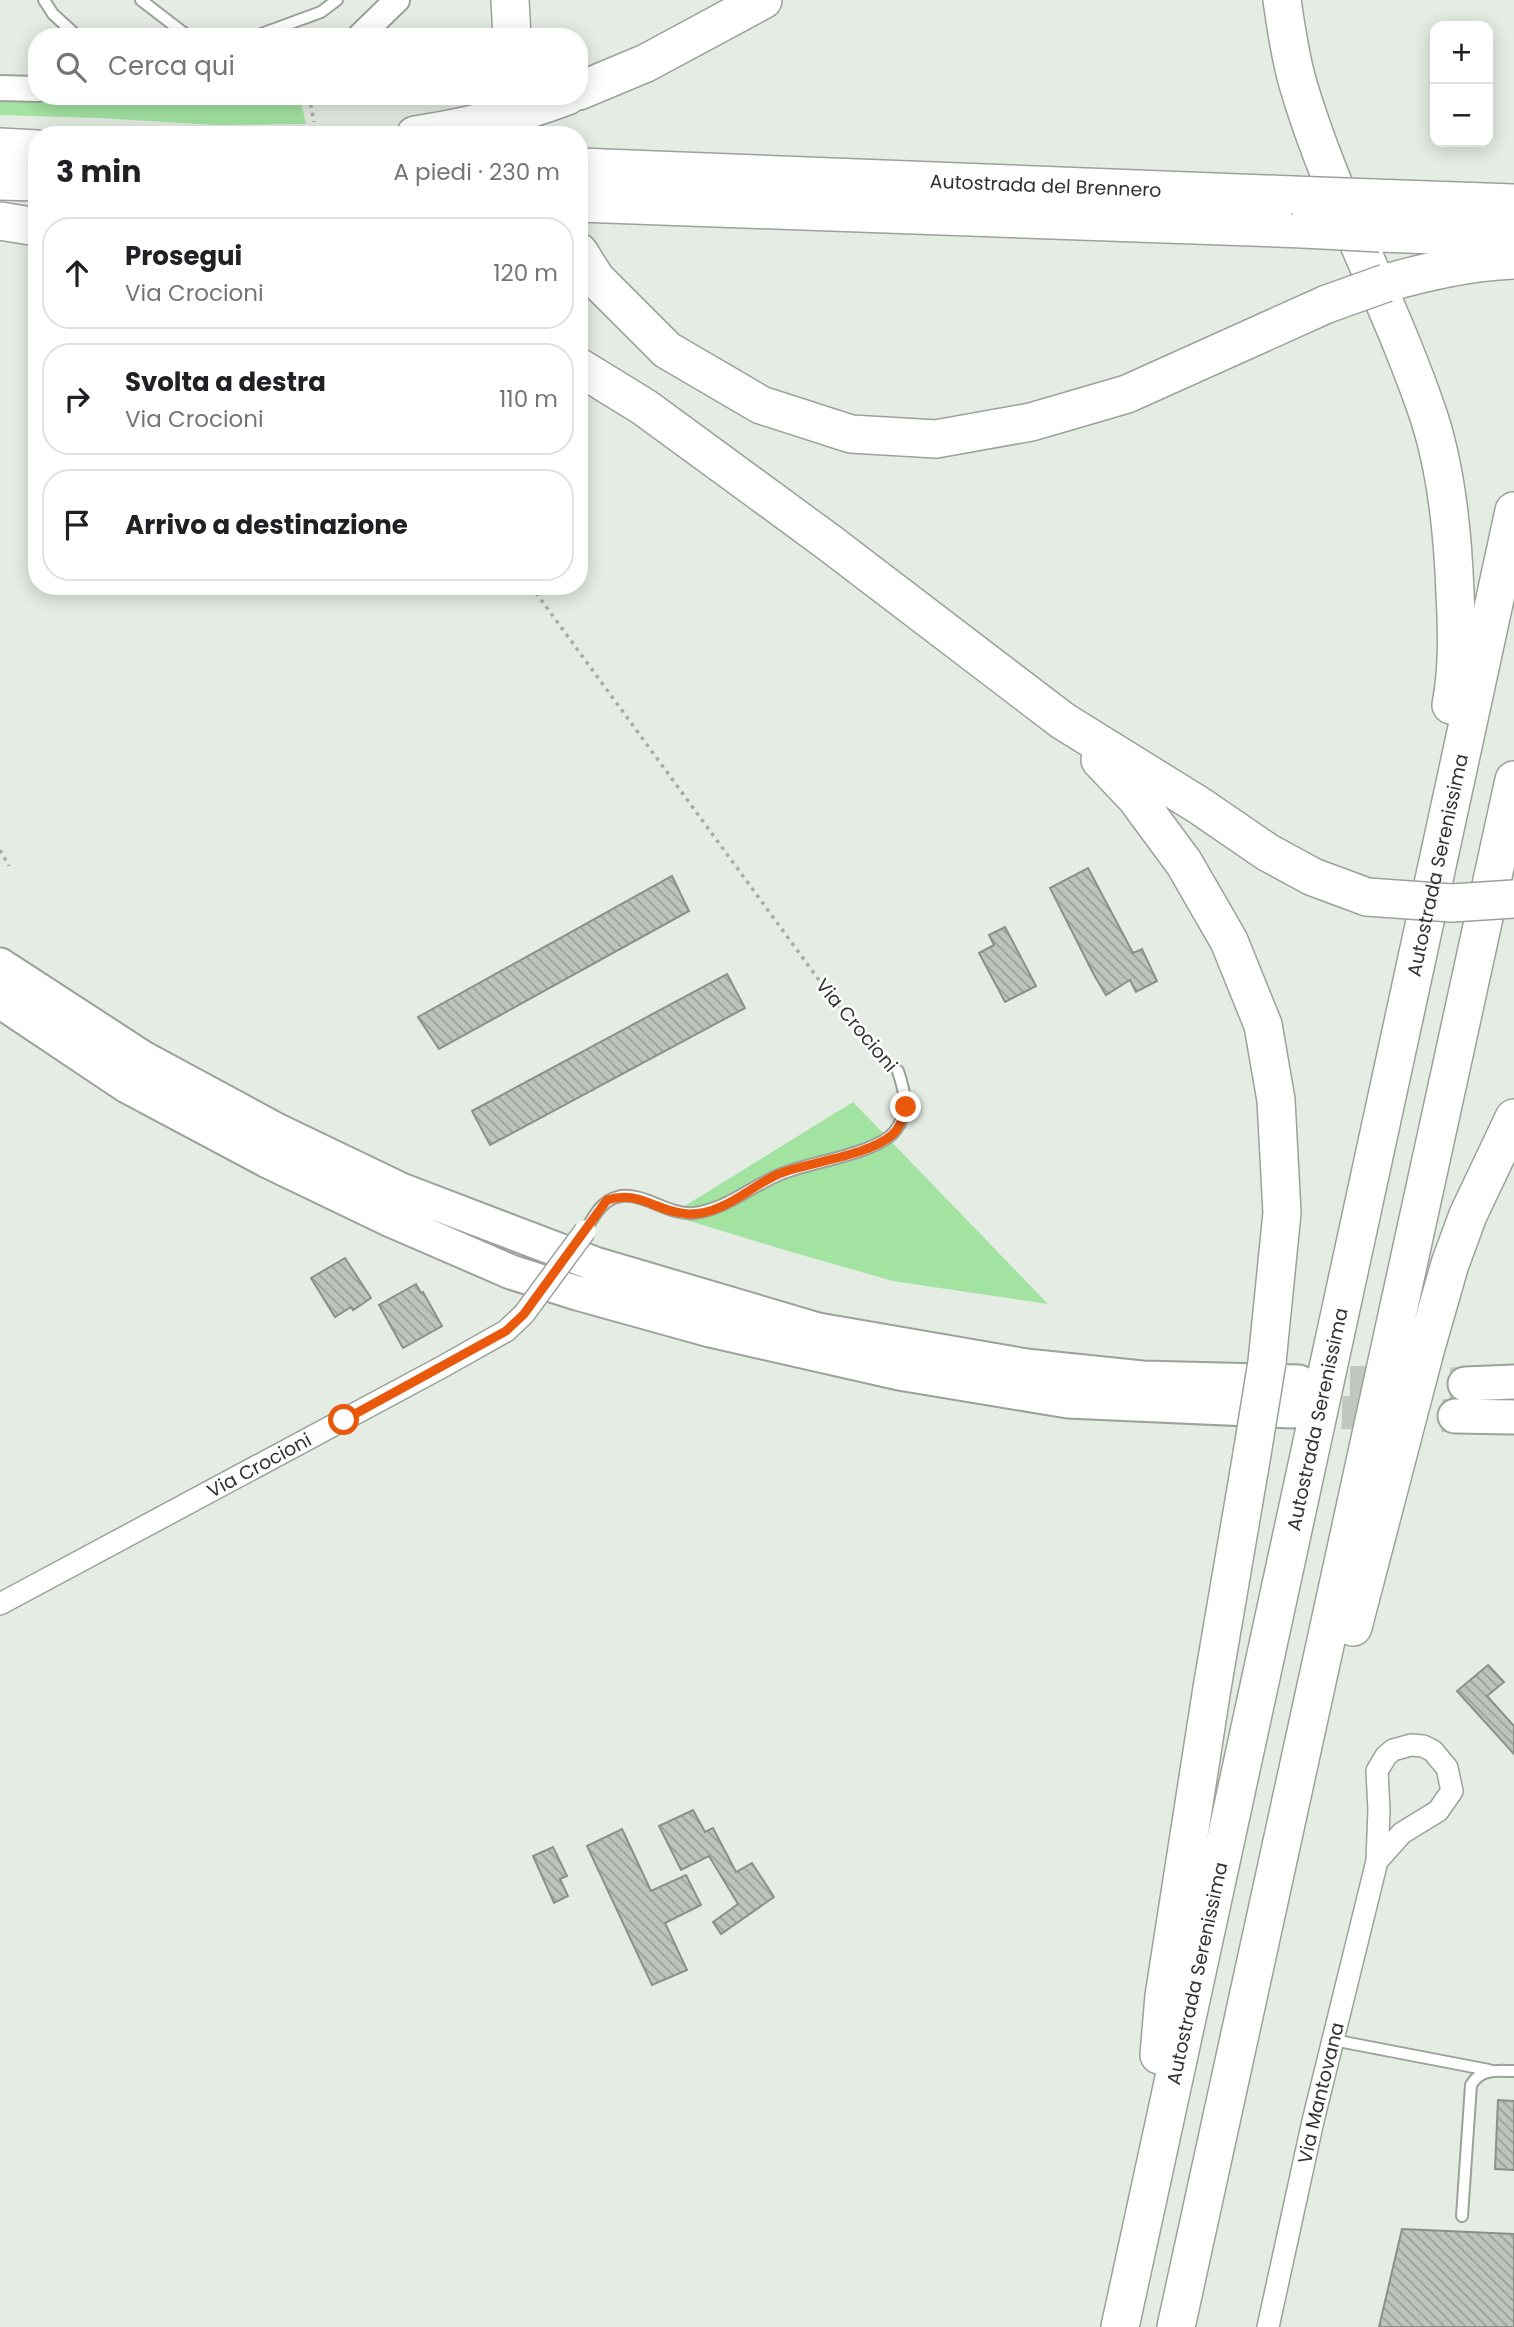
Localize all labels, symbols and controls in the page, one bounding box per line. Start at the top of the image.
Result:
map controls [1430,21,1493,147]
button: + [1430,21,1493,84]
search box [28,28,588,105]
icon: search [52,48,90,86]
text: Cerca qui [108,48,235,84]
button: − [1430,84,1493,147]
text: 3 min [56,150,141,193]
text: A piedi · 230 m [393,156,560,188]
street label: Autostrada del Brennero [929,168,1162,204]
text: Prosegui [125,238,242,274]
icon: ahead [58,254,96,292]
text: 120 m [493,257,558,289]
text: Via Crocioni [125,277,264,309]
text: Svolta a destra [125,364,326,400]
icon: right [58,380,96,418]
text: 110 m [499,383,558,415]
text: Via Crocioni [125,403,264,435]
icon: arrive [58,506,96,544]
text: Arrivo a destinazione [125,507,408,543]
street label: Autostrada Serenissima [1400,751,1475,979]
street label: Via Crocioni [809,973,904,1078]
route end [890,1091,921,1122]
street label: Autostrada Serenissima [1280,1305,1355,1533]
route start [328,1404,359,1435]
street label: Via Crocioni [202,1427,316,1505]
street label: Autostrada Serenissima [1160,1859,1235,2087]
street label: Via Mantovana [1291,2019,1351,2166]

